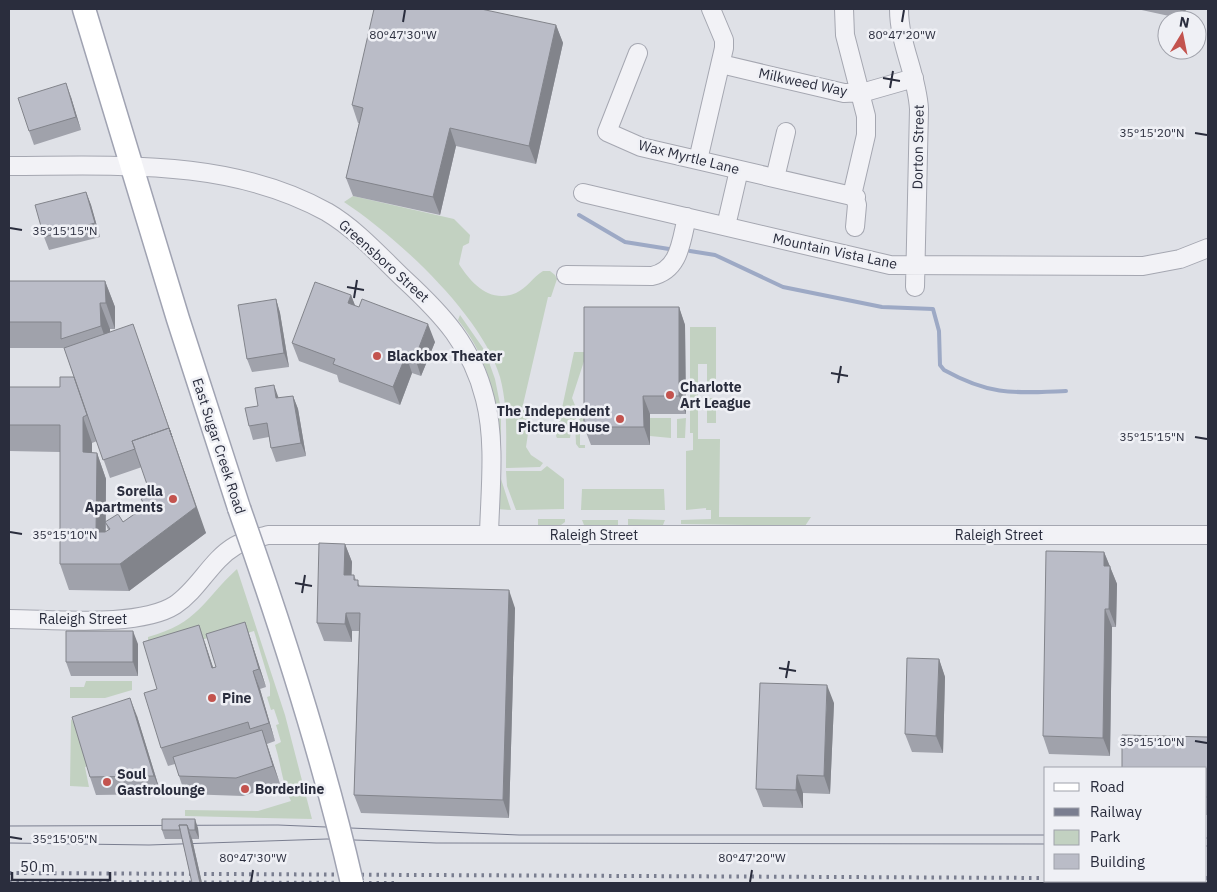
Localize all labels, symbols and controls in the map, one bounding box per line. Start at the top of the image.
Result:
north arrow [1157,10,1207,60]
text: N [1178,12,1191,32]
text: 80°47'30"W [369,27,437,42]
text: 80°47'20"W [868,27,936,42]
street label: Milkweed Way [757,64,849,100]
street label: Dorton Street [908,104,928,190]
text: 35°15'20"N [1119,125,1185,140]
street label: Wax Myrtle Lane [637,136,742,178]
street label: Greensboro Street [335,216,433,306]
text: 35°15'15"N [32,223,98,238]
street label: Mountain Vista Lane [771,229,899,273]
place label: Blackbox Theater [387,347,503,365]
marker: Blackbox Theater [371,350,383,362]
street label: East Sugar Creek Road [189,376,249,516]
place label: Charlotte Art League [680,378,751,412]
marker: Charlotte Art League [664,389,676,401]
place label: The Independent Picture House [497,402,610,436]
marker: The Independent Picture House [614,413,626,425]
text: 35°15'15"N [1119,429,1185,444]
place label: Sorella Apartments [85,482,163,516]
marker: Sorella Apartments [167,493,179,505]
street label: Raleigh Street [550,526,638,544]
street label: Raleigh Street [955,526,1043,544]
text: 35°15'10"N [32,527,98,542]
street label: Raleigh Street [39,610,127,628]
place label: Pine [222,689,252,707]
marker: Pine [206,692,218,704]
text: 35°15'10"N [1119,734,1185,749]
place label: Soul Gastrolounge [117,765,205,799]
legend [1044,767,1207,882]
marker: Soul Gastrolounge [101,776,113,788]
text: Road [1090,777,1125,796]
place label: Borderline [255,780,324,798]
marker: Borderline [239,783,251,795]
text: Railway [1090,802,1143,821]
text: Park [1090,827,1120,846]
text: 35°15'05"N [32,831,98,846]
scale bar [12,850,110,882]
text: 80°47'30"W [219,850,287,865]
text: 80°47'20"W [718,850,786,865]
text: Building [1090,852,1145,871]
text: 50 m [20,857,55,876]

